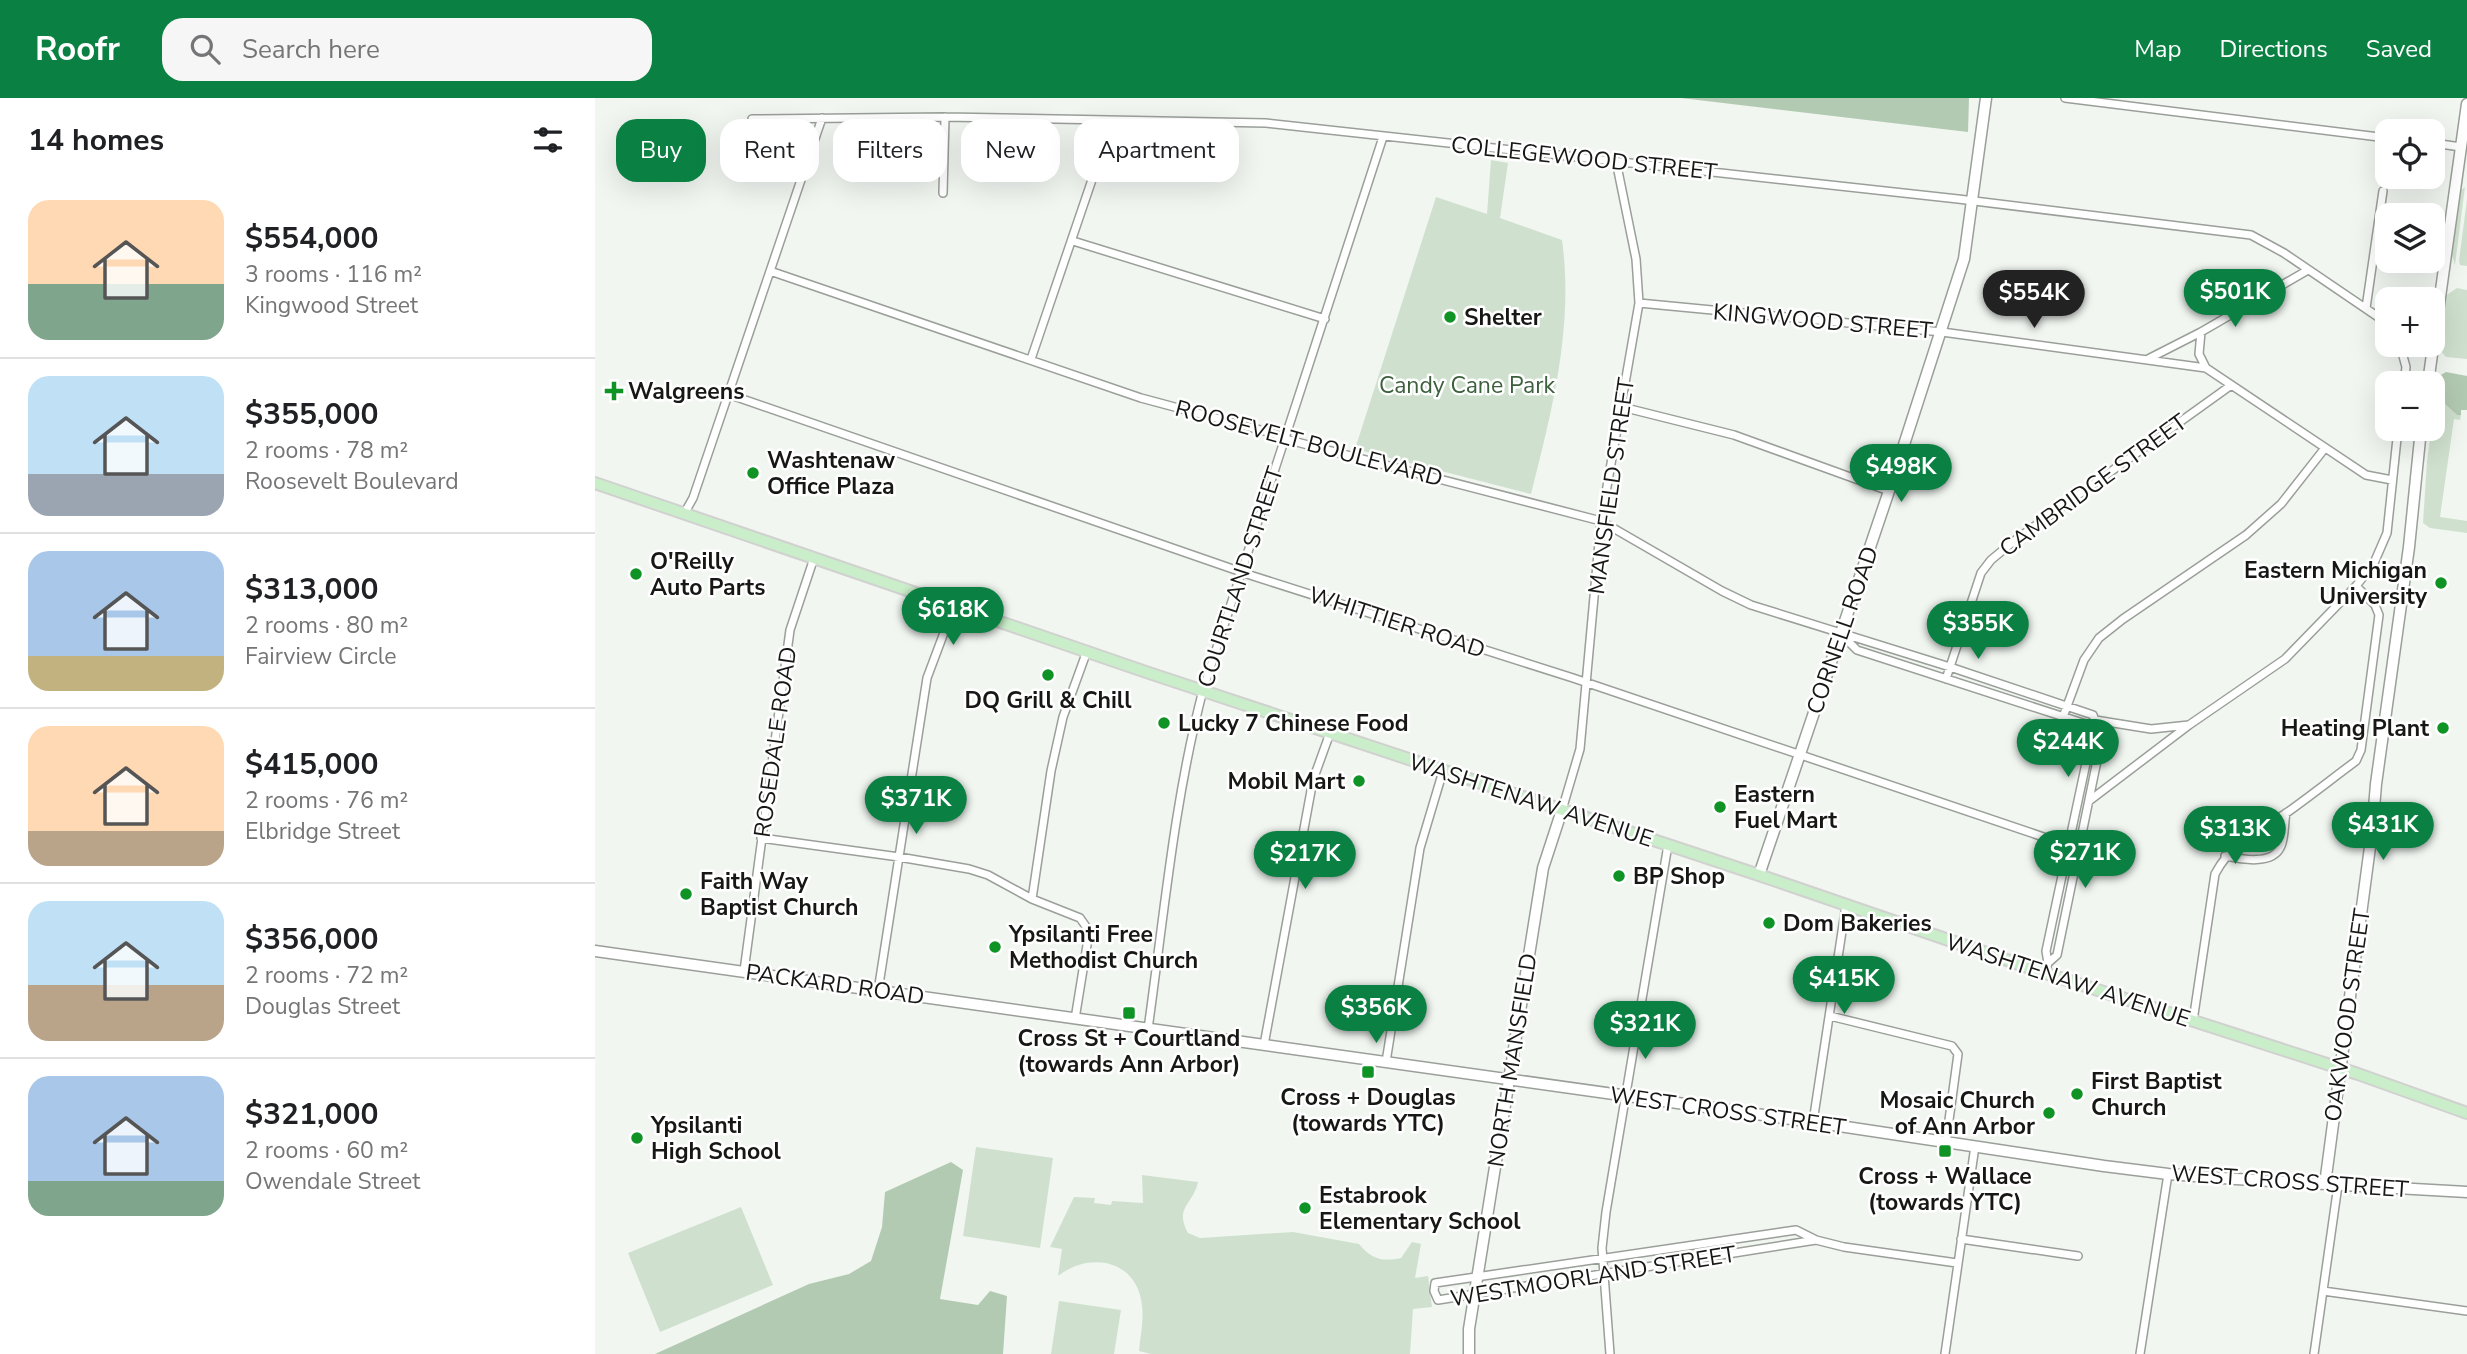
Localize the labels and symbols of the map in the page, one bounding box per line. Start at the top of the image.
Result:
street label: COLLEGEWOOD STREET [1449,129,1719,188]
pin: $501K [2186,270,2284,329]
pin: $554K [1985,271,2083,330]
street label: KINGWOOD STREET [1712,296,1934,347]
place label: Shelter [1464,302,1542,333]
marker: Shelter [1442,309,1458,325]
park label: Candy Cane Park [1379,370,1555,401]
place label: Walgreens [628,376,744,407]
street label: MANSFIELD STREET [1581,376,1642,596]
marker: Walgreens [606,383,622,399]
street label: ROOSEVELT BOULEVARD [1172,393,1446,494]
street label: CAMBRIDGE STREET [1993,407,2193,564]
pin: $498K [1852,444,1950,504]
place label: Washtenaw Office Plaza [767,445,896,502]
street label: COURTLAND STREET [1190,463,1291,691]
marker: Washtenaw Office Plaza [745,465,761,481]
street label: CORNELL ROAD [1799,542,1886,718]
place label: O'Reilly Auto Parts [650,546,765,603]
place label: Eastern Michigan University [2244,555,2428,612]
marker: O'Reilly Auto Parts [628,566,644,582]
marker: Eastern Michigan University [2433,575,2449,591]
street label: WHITTIER ROAD [1305,579,1489,666]
pin: $618K [904,588,1002,647]
pin: $355K [1929,602,2027,661]
street label: ROSEDALE ROAD [747,645,804,839]
marker: DQ Grill & Chill [1040,667,1056,683]
place label: DQ Grill & Chill [964,685,1132,716]
place label: Lucky 7 Chinese Food [1178,708,1409,739]
place label: Heating Plant [2281,713,2429,744]
marker: Lucky 7 Chinese Food [1156,715,1172,731]
pin: $244K [2019,720,2117,779]
marker: Heating Plant [2435,720,2451,736]
street label: WASHTENAW AVENUE [1405,746,1657,855]
place label: Mobil Mart [1228,766,1345,797]
marker: Mobil Mart [1351,773,1367,789]
pin: $371K [867,776,965,836]
place label: Eastern Fuel Mart [1734,779,1837,836]
marker: Eastern Fuel Mart [1712,799,1728,815]
pin: $431K [2334,802,2432,862]
pin: $313K [2186,806,2284,866]
pin: $271K [2036,830,2134,890]
pin: $217K [1256,832,1354,891]
place label: BP Shop [1633,861,1725,892]
place label: Faith Way Baptist Church [700,866,858,923]
marker: BP Shop [1611,868,1627,884]
marker: Faith Way Baptist Church [678,886,694,902]
street label: OAKWOOD STREET [2317,906,2378,1124]
place label: Dom Bakeries [1783,908,1932,939]
marker: Dom Bakeries [1761,915,1777,931]
place label: Ypsilanti Free Methodist Church [1008,919,1198,976]
street label: WASHTENAW AVENUE [1942,926,2194,1035]
marker: Ypsilanti Free Methodist Church [987,939,1003,955]
street label: NORTH MANSFIELD [1480,951,1545,1169]
pin: $415K [1795,956,1893,1016]
street label: PACKARD ROAD [744,957,926,1012]
pin: $356K [1327,986,1425,1045]
pin: $321K [1596,1002,1694,1061]
marker: Cross St + Courtland (towards Ann Arbor) [1121,1005,1137,1021]
place label: Cross St + Courtland (towards Ann Arbor) [1017,1023,1241,1080]
marker: Cross + Douglas (towards YTC) [1360,1064,1376,1080]
place label: First Baptist Church [2091,1066,2222,1123]
street label: WEST CROSS STREET [1608,1080,1848,1143]
place label: Cross + Douglas (towards YTC) [1280,1082,1456,1139]
place label: Mosaic Church of Ann Arbor [1880,1085,2035,1142]
marker: First Baptist Church [2069,1086,2085,1102]
marker: Mosaic Church of Ann Arbor [2041,1105,2057,1121]
place label: Ypsilanti High School [650,1110,782,1167]
marker: Ypsilanti High School [629,1130,645,1146]
marker: Cross + Wallace (towards YTC) [1937,1143,1953,1159]
street label: WEST CROSS STREET [2170,1158,2410,1205]
place label: Cross + Wallace (towards YTC) [1858,1161,2032,1218]
place label: Estabrook Elementary School [1319,1180,1521,1237]
marker: Estabrook Elementary School [1297,1200,1313,1216]
street label: WESTMOORLAND STREET [1448,1239,1738,1314]

